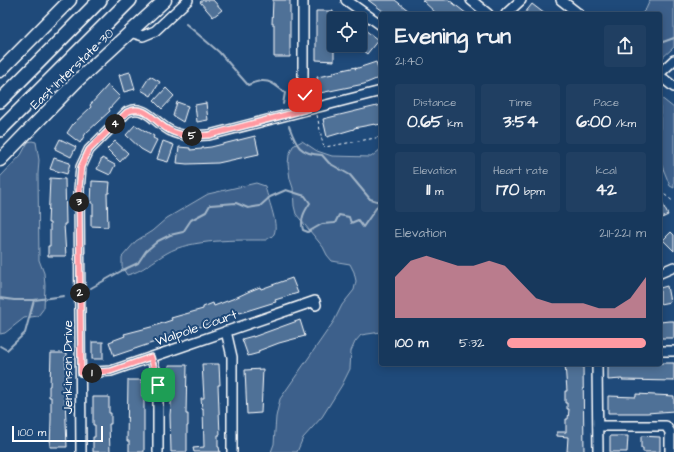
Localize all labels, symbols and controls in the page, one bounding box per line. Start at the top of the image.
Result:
map controls [327,12,367,52]
button: locate [327,12,367,52]
text: Evening run [395,21,511,52]
street label: East Interstate 30 [26,24,118,114]
button: share [604,25,646,67]
text: 21:40 [395,52,423,70]
pin [288,78,322,112]
icon: check [294,84,316,106]
text: Distance [413,95,456,110]
text: Time [509,95,532,110]
text: Pace [593,95,619,110]
text: 0.65 [407,110,443,134]
text: 3:54 [503,110,538,134]
text: 6:00 [576,110,611,134]
pin: 4 [105,114,125,134]
text: 4 [111,116,119,131]
text: km [443,116,463,131]
text: /km [611,116,636,131]
pin: 5 [182,126,202,146]
text: 5 [188,128,196,143]
text: Elevation [413,163,456,178]
text: Heart rate [493,163,548,178]
text: kcal [596,163,617,178]
text: 11 [426,178,431,202]
text: 170 [496,178,520,202]
text: 42 [596,178,617,202]
text: m [431,184,443,199]
text: bpm [520,184,545,199]
pin: 3 [69,192,89,212]
text: 3 [76,194,82,209]
text: Elevation [395,224,446,242]
text: 211–221 m [599,224,646,242]
pin: 2 [70,283,90,303]
text: 2 [77,285,83,300]
street label: Walpole Court [153,305,240,350]
street label: Jenkinson Drive [59,320,77,414]
text: 100 m [395,334,428,352]
text: 5:32 [459,334,484,352]
pin: 1 [82,363,102,383]
text: 1 [91,365,93,380]
pin [141,368,175,402]
icon: arrive [147,374,169,396]
scale bar [12,424,103,443]
text: 100 m [18,425,46,440]

